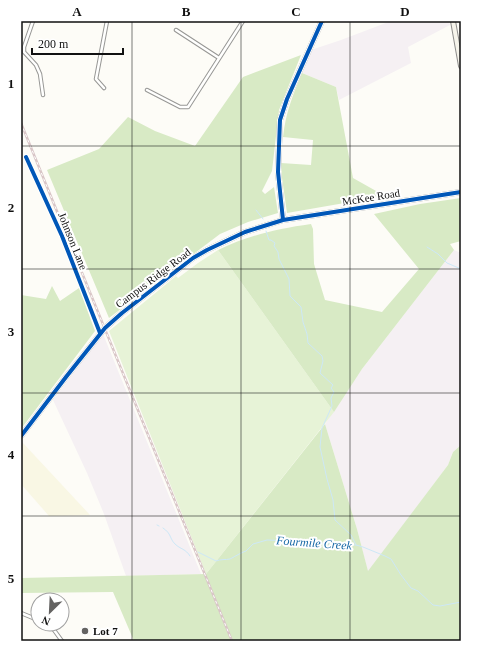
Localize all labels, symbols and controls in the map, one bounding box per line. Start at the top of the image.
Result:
text: A [72,4,82,19]
text: B [182,4,191,19]
text: C [291,4,301,19]
text: D [400,4,410,19]
scale bar [32,30,123,56]
text: 200 m [38,37,69,51]
text: 1 [8,76,14,91]
street label: McKee Road [341,186,401,207]
text: 2 [8,200,14,215]
street label: Johnson Lane [56,211,90,272]
street label: Campus Ridge Road [113,246,193,310]
text: 3 [8,324,15,339]
text: 4 [8,447,15,462]
water label: Fourmile Creek [275,533,353,553]
text: 5 [8,571,15,586]
north arrow [30,592,70,632]
text: N [40,614,52,628]
place label: Lot 7 [93,625,118,637]
marker: Lot 7 [80,626,90,636]

